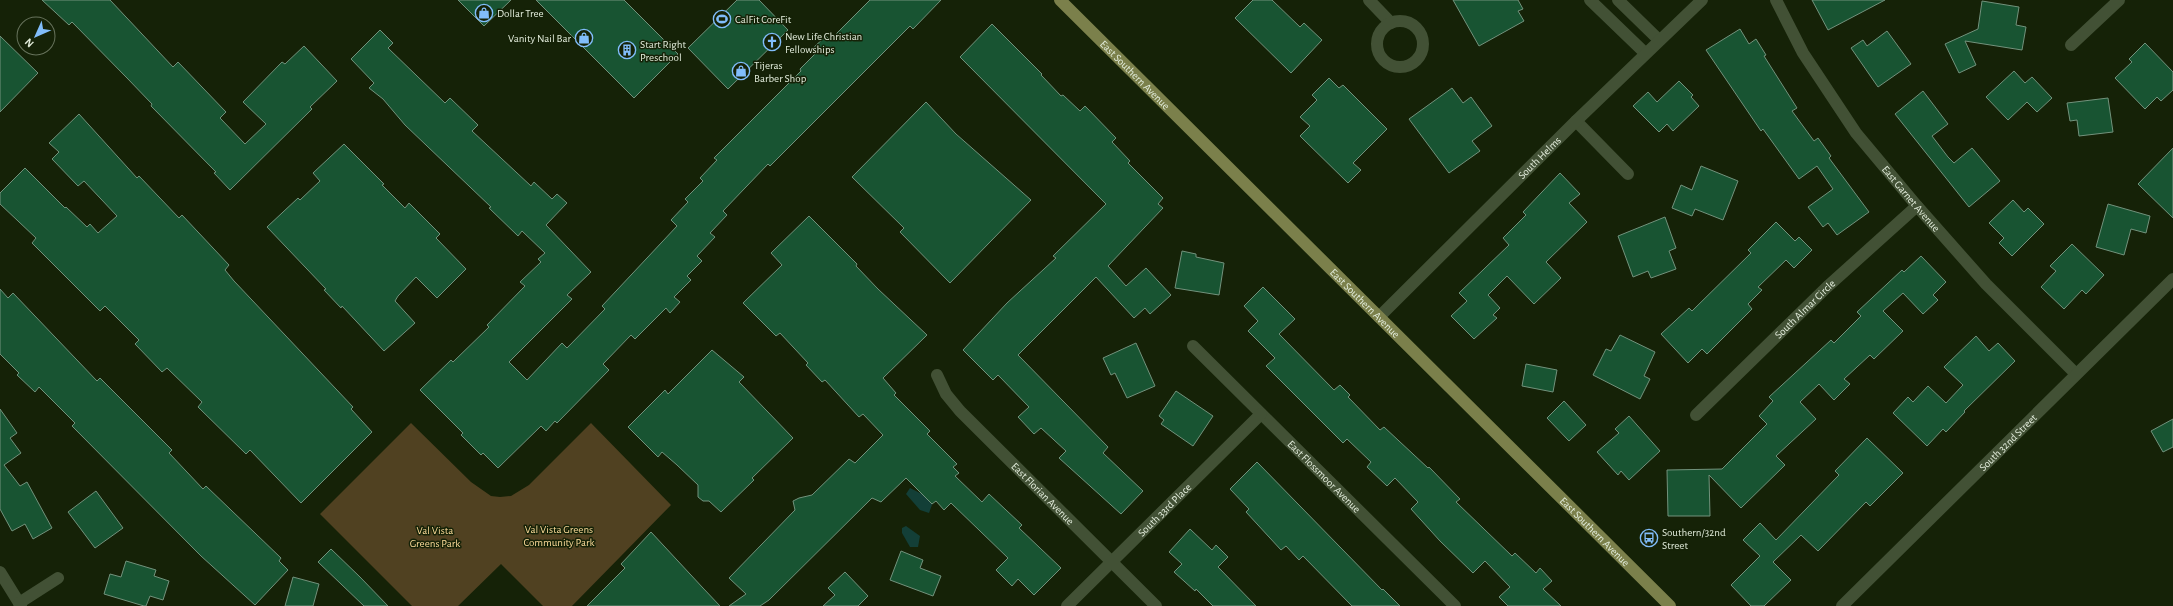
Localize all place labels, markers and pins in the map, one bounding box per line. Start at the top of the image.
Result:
shop icon: Dollar Tree [474,3,494,23]
place label: Dollar Tree [497,8,544,19]
sports icon: CalFit CoreFit [712,9,732,29]
place label: CalFit CoreFit [735,14,792,25]
shop icon: Vanity Nail Bar [574,28,594,48]
place label: New Life Christian Fellowships [785,31,862,55]
church icon: New Life Christian Fellowships [762,32,782,52]
place label: Vanity Nail Bar [508,33,571,44]
place label: Start Right Preschool [640,39,686,63]
building icon: Start Right Preschool [617,40,637,60]
place label: Tijeras Barber Shop [754,60,807,84]
shop icon: Tijeras Barber Shop [731,61,751,81]
place label: Southern/32nd Street [1662,527,1726,551]
bus stop icon: Southern/32nd Street [1639,528,1659,548]

